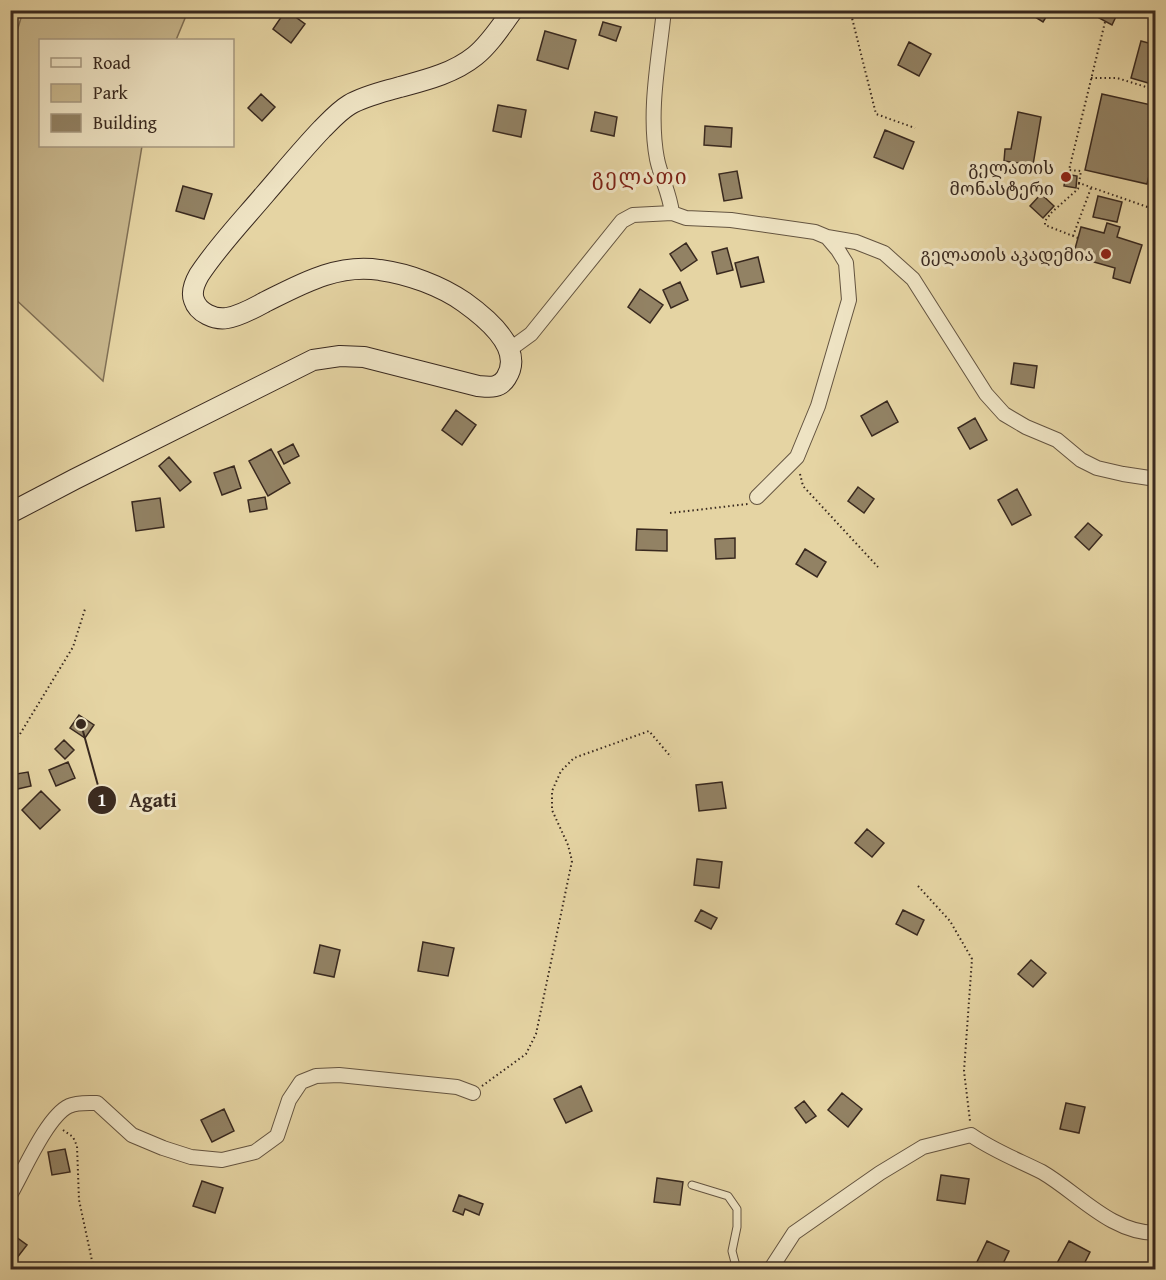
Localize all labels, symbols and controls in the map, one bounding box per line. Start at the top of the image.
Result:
legend [39,39,234,147]
text: Road [93,49,131,76]
text: Park [93,79,129,106]
text: Building [93,109,157,136]
place label: გელათის მონასტერი [949,154,1054,202]
district label: გელათი [592,161,688,192]
marker: გელათის მონასტერი [1059,170,1073,184]
place label: გელათის აკადემია [921,241,1094,268]
marker: გელათის აკადემია [1099,247,1113,261]
callout: Agati [87,781,188,819]
text: Agati [129,785,177,814]
text: 1 [97,786,107,813]

